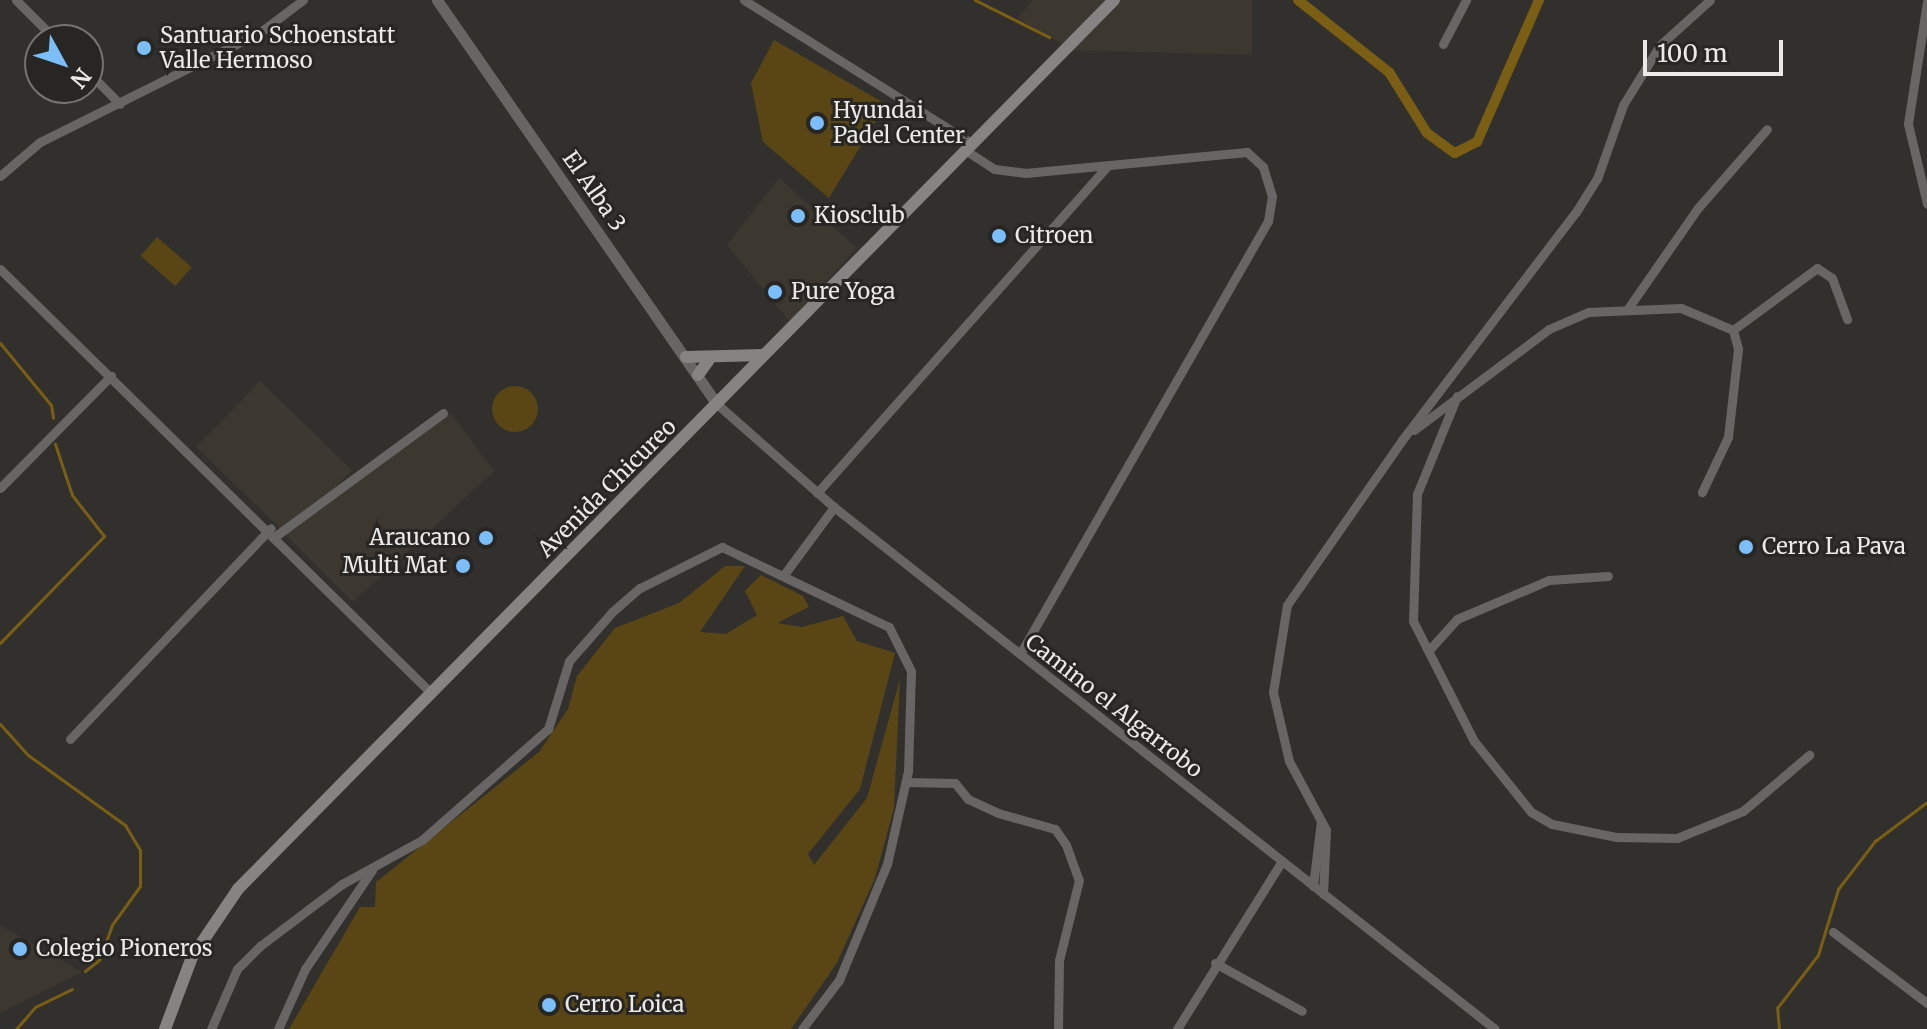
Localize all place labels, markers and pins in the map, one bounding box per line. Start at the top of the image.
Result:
place label: Santuario Schoenstatt Valle Hermoso [160,22,395,74]
marker: Santuario Schoenstatt Valle Hermoso [135,39,153,57]
place label: Hyundai Padel Center [833,97,965,148]
marker: Hyundai Padel Center [808,114,826,132]
place label: Kiosclub [814,203,905,229]
marker: Kiosclub [789,207,807,225]
place label: Citroen [1015,223,1093,249]
marker: Citroen [990,227,1008,245]
place label: Pure Yoga [791,279,895,305]
marker: Pure Yoga [766,283,784,301]
place label: Araucano [369,525,470,551]
marker: Araucano [477,529,495,547]
place label: Cerro La Pava [1762,534,1906,560]
marker: Cerro La Pava [1737,538,1755,556]
place label: Multi Mat [342,553,447,579]
marker: Multi Mat [454,557,472,575]
place label: Colegio Pioneros [36,936,213,962]
marker: Colegio Pioneros [11,940,29,958]
place label: Cerro Loica [565,992,684,1018]
marker: Cerro Loica [540,996,558,1014]

